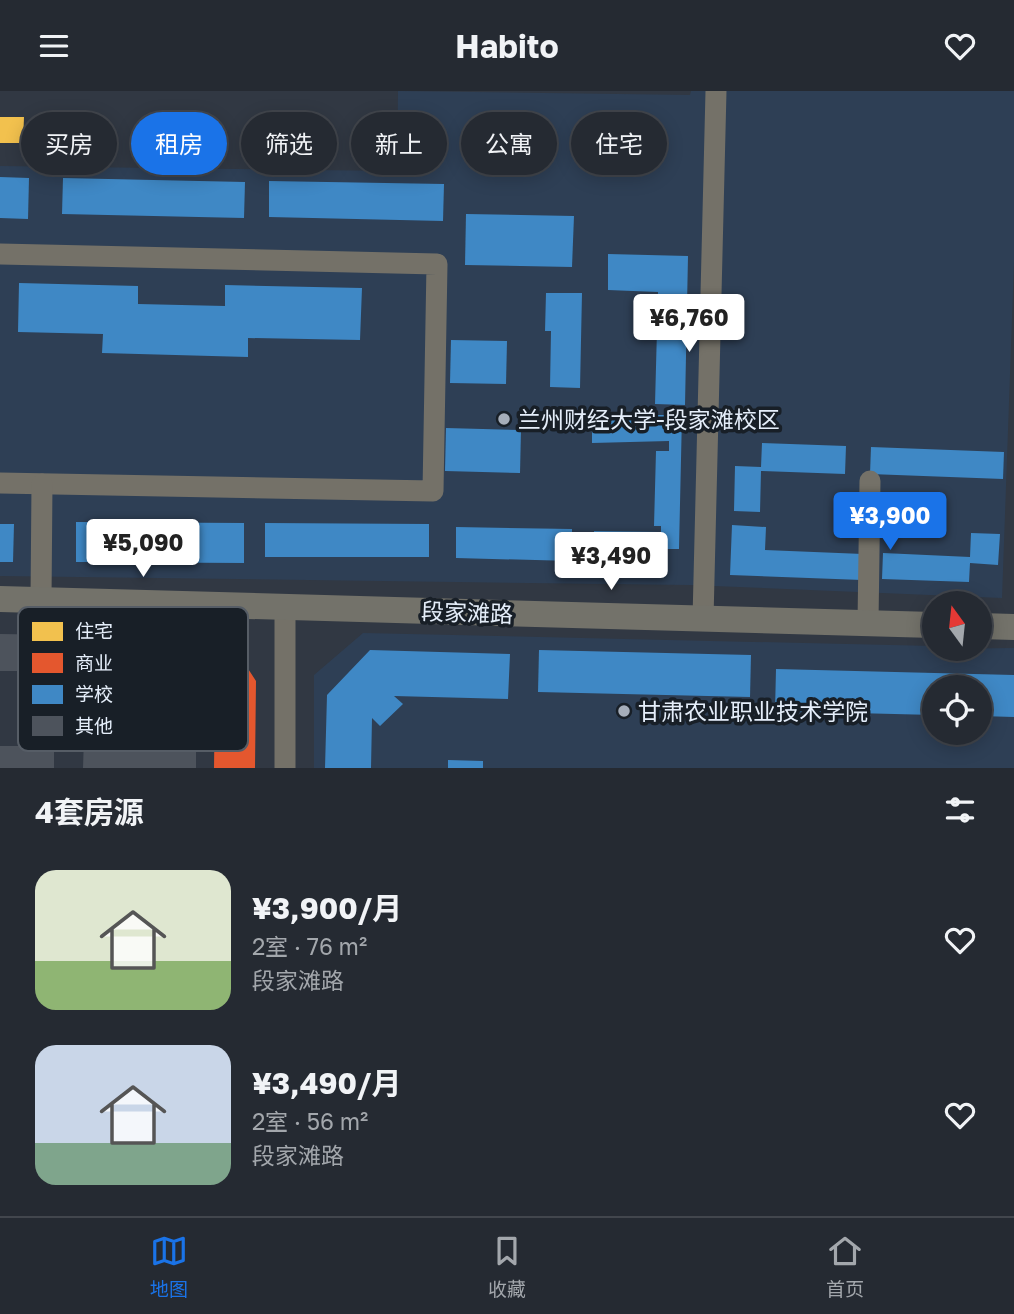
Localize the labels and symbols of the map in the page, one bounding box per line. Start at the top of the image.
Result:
pin: ¥6,760 [632,295,746,354]
place label: 兰州财经大学-段家滩校区 [518,405,780,433]
marker: 兰州财经大学-段家滩校区 [496,411,512,427]
pin: ¥3,900 [833,493,947,552]
pin: ¥5,090 [86,519,200,579]
pin: ¥3,490 [554,533,668,592]
north arrow [922,591,992,661]
street label: 段家滩路 [421,596,513,628]
legend [18,607,248,751]
text: 住宅 [75,619,113,642]
text: 商业 [75,651,113,674]
text: 学校 [75,682,113,705]
place label: 甘肃农业职业技术学院 [638,697,868,725]
marker: 甘肃农业职业技术学院 [616,703,632,719]
text: 其他 [75,714,113,737]

